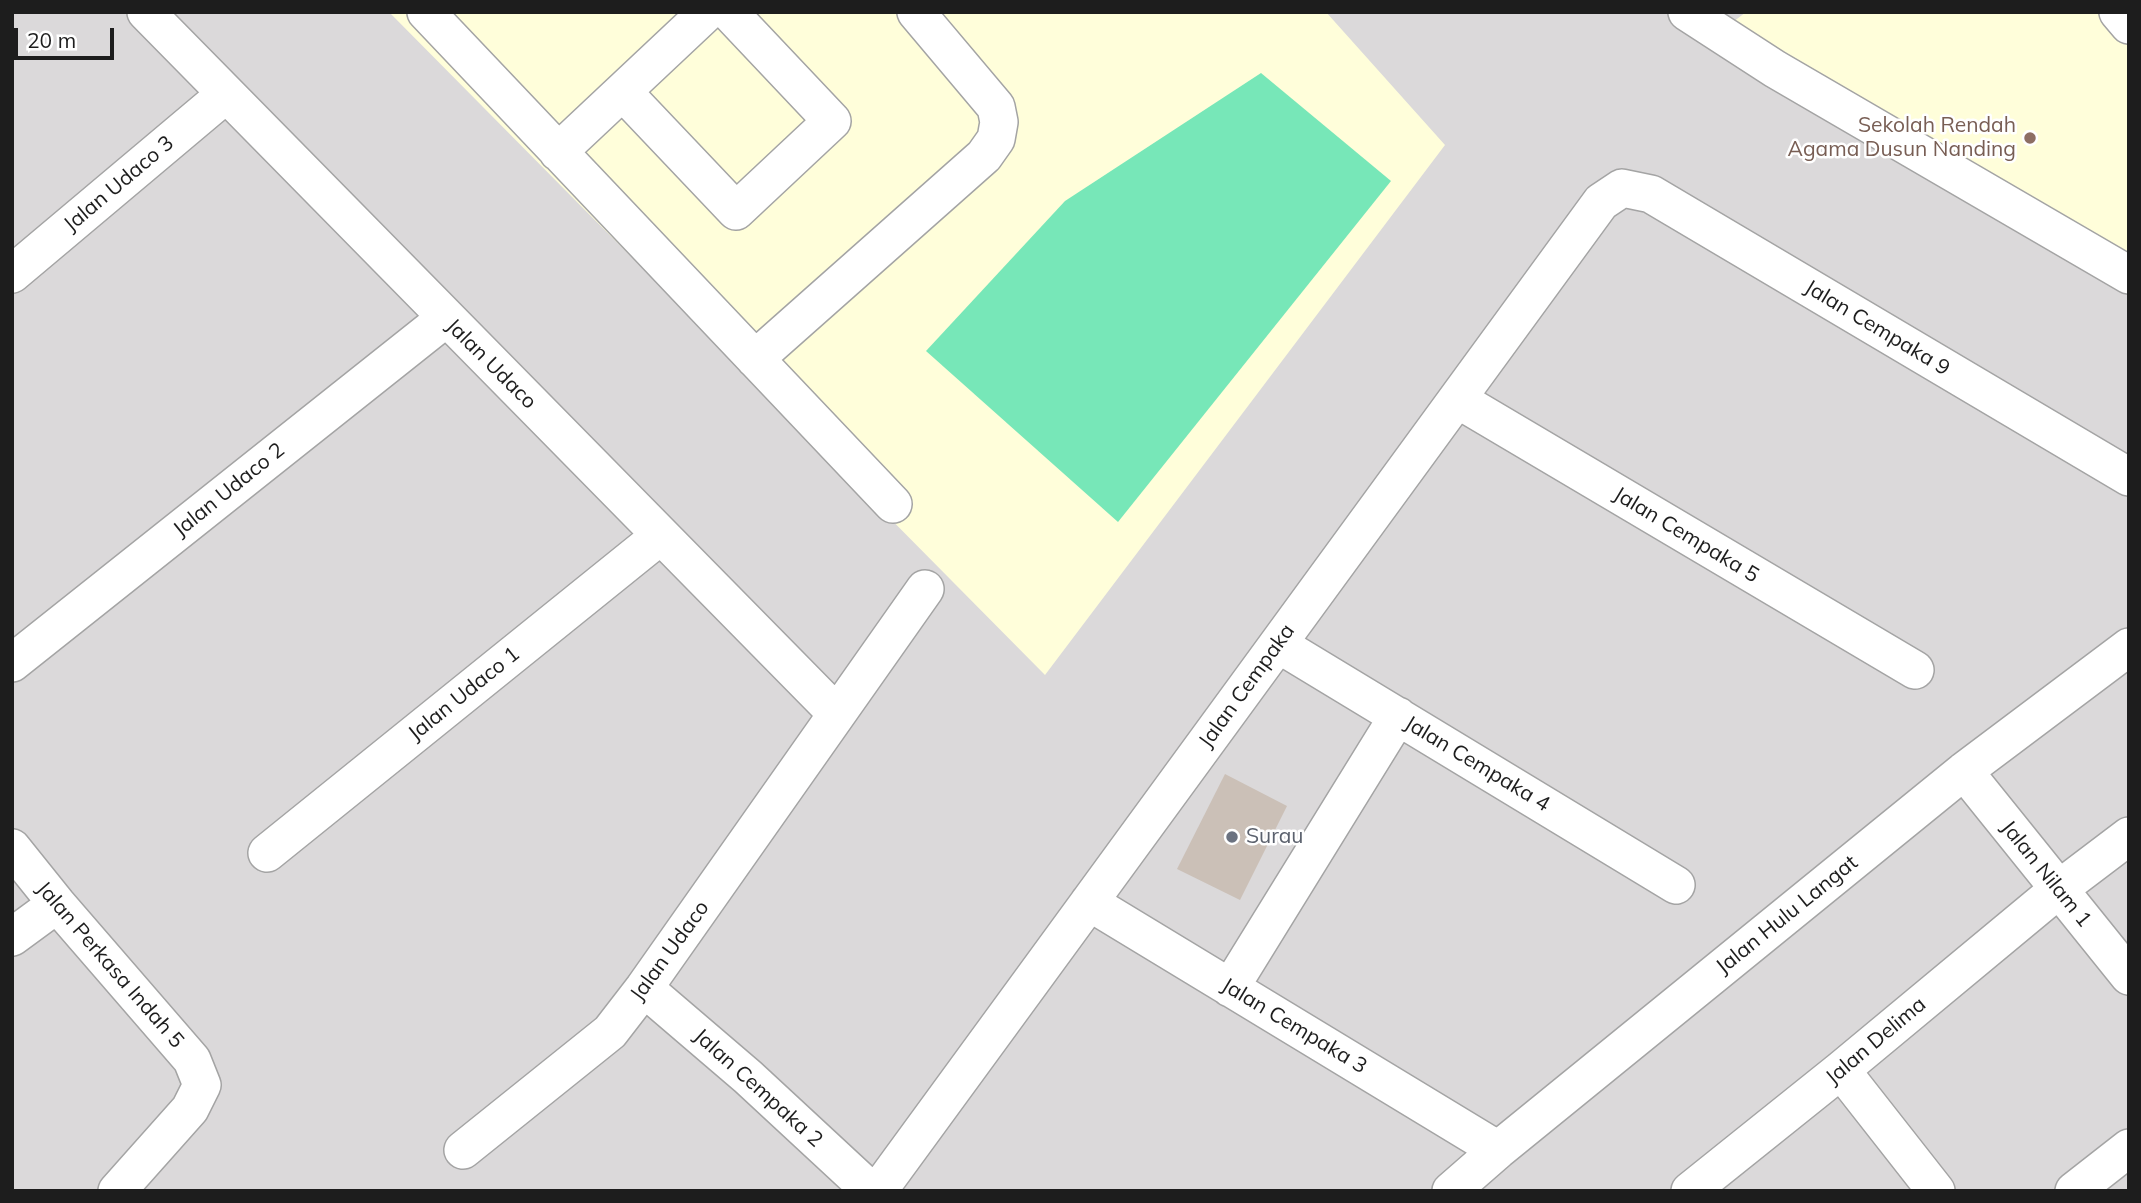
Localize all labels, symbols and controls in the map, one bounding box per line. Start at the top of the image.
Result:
scale bar [18,14,117,58]
text: 20 m [27,27,76,53]
place label: Sekolah Rendah Agama Dusun Nanding [1788,113,2016,163]
marker: Sekolah Rendah Agama Dusun Nanding [2022,130,2038,146]
street label: Jalan Udaco 3 [59,131,179,237]
street label: Jalan Cempaka 9 [1800,275,1954,381]
street label: Jalan Udaco [441,314,541,414]
street label: Jalan Udaco 2 [168,438,290,542]
street label: Jalan Cempaka 5 [1609,482,1763,588]
street label: Jalan Cempaka [1194,619,1300,753]
street label: Jalan Udaco 1 [403,642,525,746]
street label: Jalan Cempaka 4 [1400,711,1554,817]
street label: Jalan Nilam 1 [1995,816,2097,932]
place label: Surau [1246,824,1303,850]
marker: Surau [1224,829,1240,845]
street label: Jalan Hulu Langat [1711,850,1863,980]
street label: Jalan Perkasa Indah 5 [31,877,189,1053]
street label: Jalan Udaco [625,896,715,1006]
street label: Jalan Cempaka 3 [1217,973,1371,1079]
street label: Jalan Delima [1821,992,1931,1090]
street label: Jalan Cempaka 2 [688,1023,828,1153]

